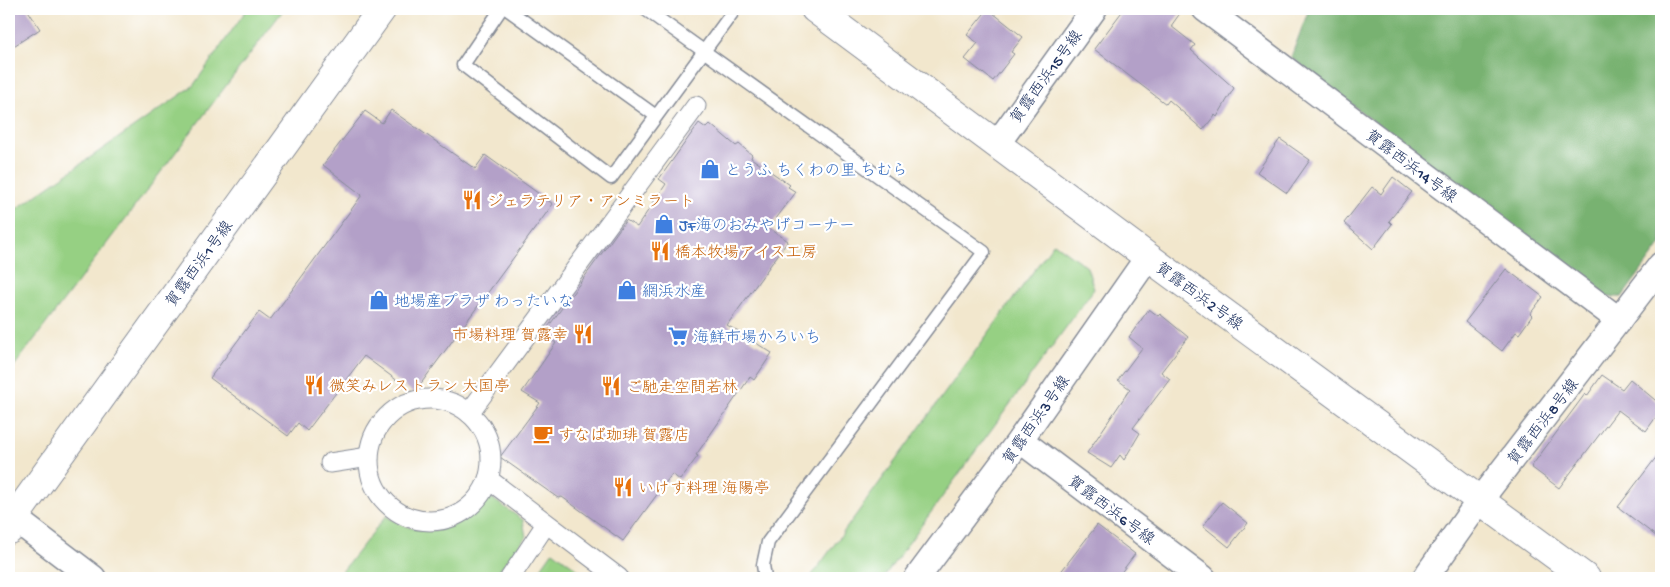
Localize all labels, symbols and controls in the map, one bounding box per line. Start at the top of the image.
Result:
street label: 賀露西浜15号線 [1006,26,1088,128]
street label: 賀露西浜14号線 [1360,125,1461,208]
shop icon: とうふ ちくわの里 ちむら [699,158,721,180]
place label: とうふ ちくわの里 ちむら [725,162,908,182]
restaurant icon: ジェラテリア・アンミラート [461,189,483,211]
place label: ジェラテリア・アンミラート [487,193,695,213]
shop icon: JF海のおみやげコーナー [653,213,675,235]
street label: 賀露西浜1号線 [161,217,239,312]
place label: JF海のおみやげコーナー [679,217,855,237]
restaurant icon: 橋本牧場アイス工房 [649,240,671,262]
place label: 橋本牧場アイス工房 [675,244,817,264]
street label: 賀露西浜2号線 [1150,258,1247,336]
shop icon: 網浜水産 [616,279,638,301]
place label: 網浜水産 [642,283,706,303]
shop icon: 地場産プラザ わったいな [368,289,390,311]
place label: 地場産プラザ わったいな [394,293,574,313]
restaurant icon: 市場料理 賀露幸 [572,323,594,345]
supermarket icon: 海鮮市場かろいち [667,325,689,347]
place label: 市場料理 賀露幸 [452,326,568,347]
place label: 海鮮市場かろいち [693,329,821,349]
street label: 賀露西浜3号線 [999,372,1076,469]
restaurant icon: 微笑みレストラン 大国亭 [303,374,325,396]
restaurant icon: ご馳走空間若林 [600,375,622,397]
street label: 賀露西浜8号線 [1503,375,1584,470]
place label: 微笑みレストラン 大国亭 [329,377,510,398]
place label: ご馳走空間若林 [626,379,738,399]
cafe icon: すなば珈琲 賀露店 [532,423,554,445]
place label: すなば珈琲 賀露店 [558,427,690,447]
street label: 賀露西浜6号線 [1063,471,1158,551]
restaurant icon: いけす料理 海陽亭 [612,476,634,498]
place label: いけす料理 海陽亭 [638,479,770,500]

